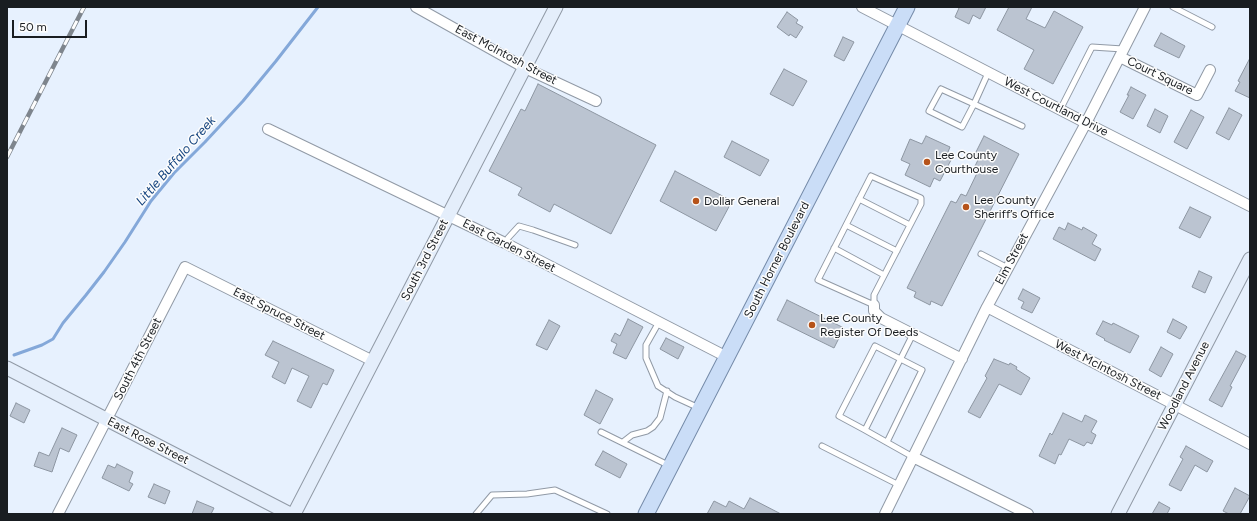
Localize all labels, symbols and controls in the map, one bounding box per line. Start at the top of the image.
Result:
scale bar [14,12,89,38]
text: 50 m [19,20,47,34]
street label: East McIntosh Street [453,22,559,88]
street label: Court Square [1125,54,1195,98]
street label: West Courtland Drive [1002,75,1110,139]
water label: Little Buffalo Creek [133,113,219,209]
place label: Lee County Courthouse [935,148,998,176]
marker: Lee County Courthouse [922,157,932,167]
place label: Lee County Sheriff’s Office [974,193,1054,221]
place label: Dollar General [704,194,779,208]
marker: Dollar General [691,196,701,206]
street label: South Horner Boulevard [741,199,813,321]
marker: Lee County Sheriff’s Office [961,202,971,212]
street label: East Garden Street [460,216,558,276]
street label: South 3rd Street [398,217,452,303]
street label: Elm Street [992,231,1032,287]
street label: East Spruce Street [231,285,327,343]
place label: Lee County Register Of Deeds [820,311,918,339]
street label: South 4th Street [111,315,165,403]
marker: Lee County Register Of Deeds [807,320,817,330]
street label: West McIntosh Street [1052,337,1164,403]
street label: Woodland Avenue [1155,339,1213,433]
street label: East Rose Street [105,414,191,468]

